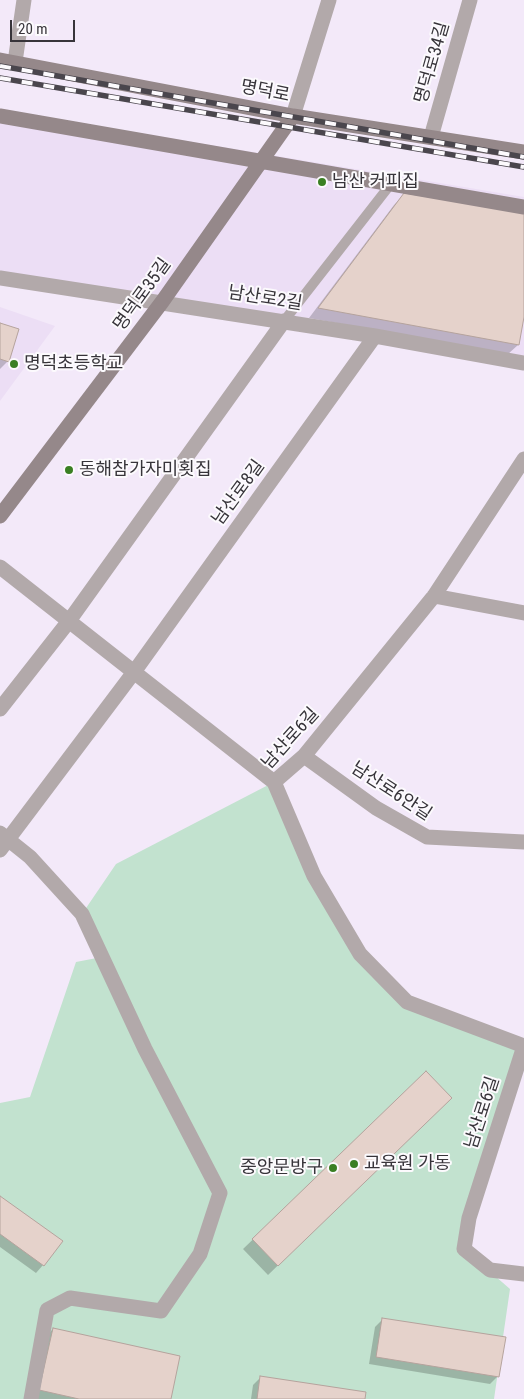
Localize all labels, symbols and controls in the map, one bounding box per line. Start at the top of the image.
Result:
scale bar [12,10,78,42]
text: 20 m [18,20,48,38]
street label: 명덕로34길 [411,20,455,106]
street label: 명덕로 [239,77,291,107]
place label: 남산 커피집 [332,171,419,193]
marker: 남산 커피집 [316,176,328,188]
street label: 명덕로35길 [110,255,176,335]
street label: 남산로2길 [226,282,304,316]
place label: 명덕초등학교 [24,353,123,375]
marker: 명덕초등학교 [8,358,20,370]
street label: 남산로8길 [208,456,270,530]
place label: 동해참가자미횟집 [79,459,211,481]
marker: 동해참가자미횟집 [63,464,75,476]
street label: 남산로6길 [258,704,324,774]
street label: 남산로6안길 [347,758,435,826]
street label: 남산로6길 [461,1074,505,1152]
place label: 교육원 가동 [364,1153,451,1175]
place label: 중앙문방구 [240,1157,323,1179]
marker: 교육원 가동 [348,1158,360,1170]
marker: 중앙문방구 [327,1162,339,1174]

